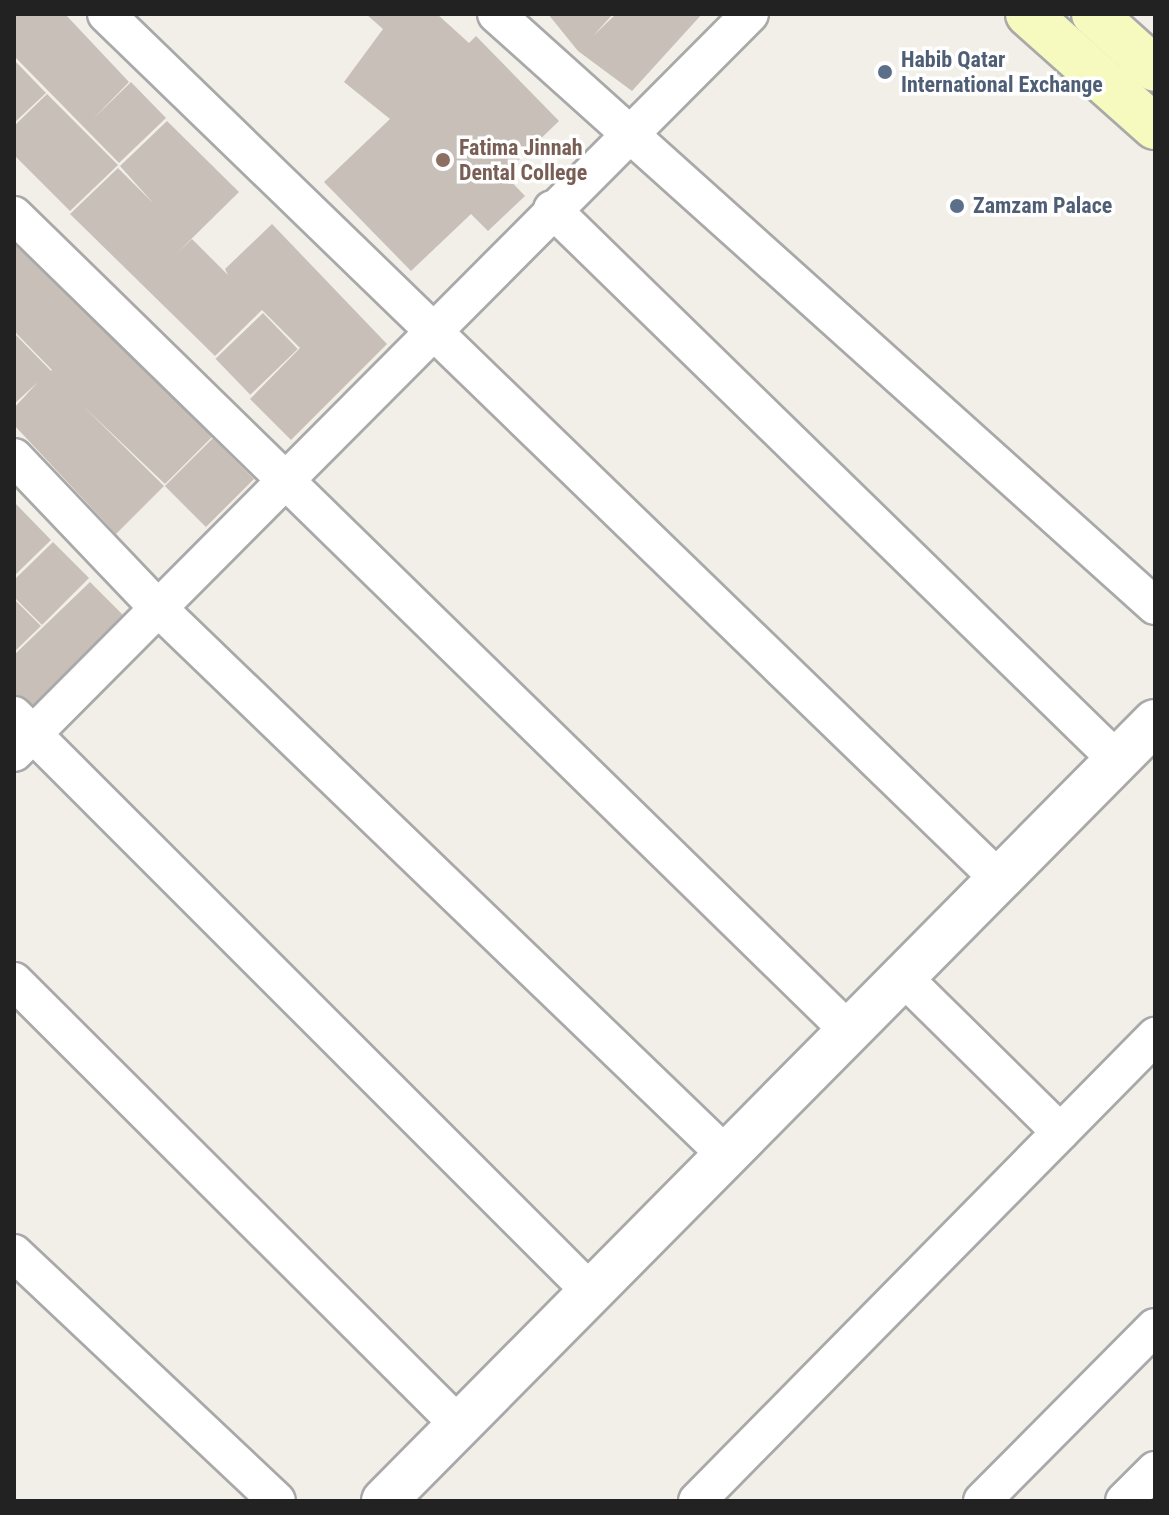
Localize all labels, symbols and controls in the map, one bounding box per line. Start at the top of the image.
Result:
place label: Habib Qatar International Exchange [901,46,1103,98]
marker: Habib Qatar International Exchange [876,63,894,81]
place label: Fatima Jinnah Dental College [459,134,587,186]
marker: Fatima Jinnah Dental College [434,151,452,169]
place label: Zamzam Palace [973,193,1112,219]
marker: Zamzam Palace [948,197,966,215]

